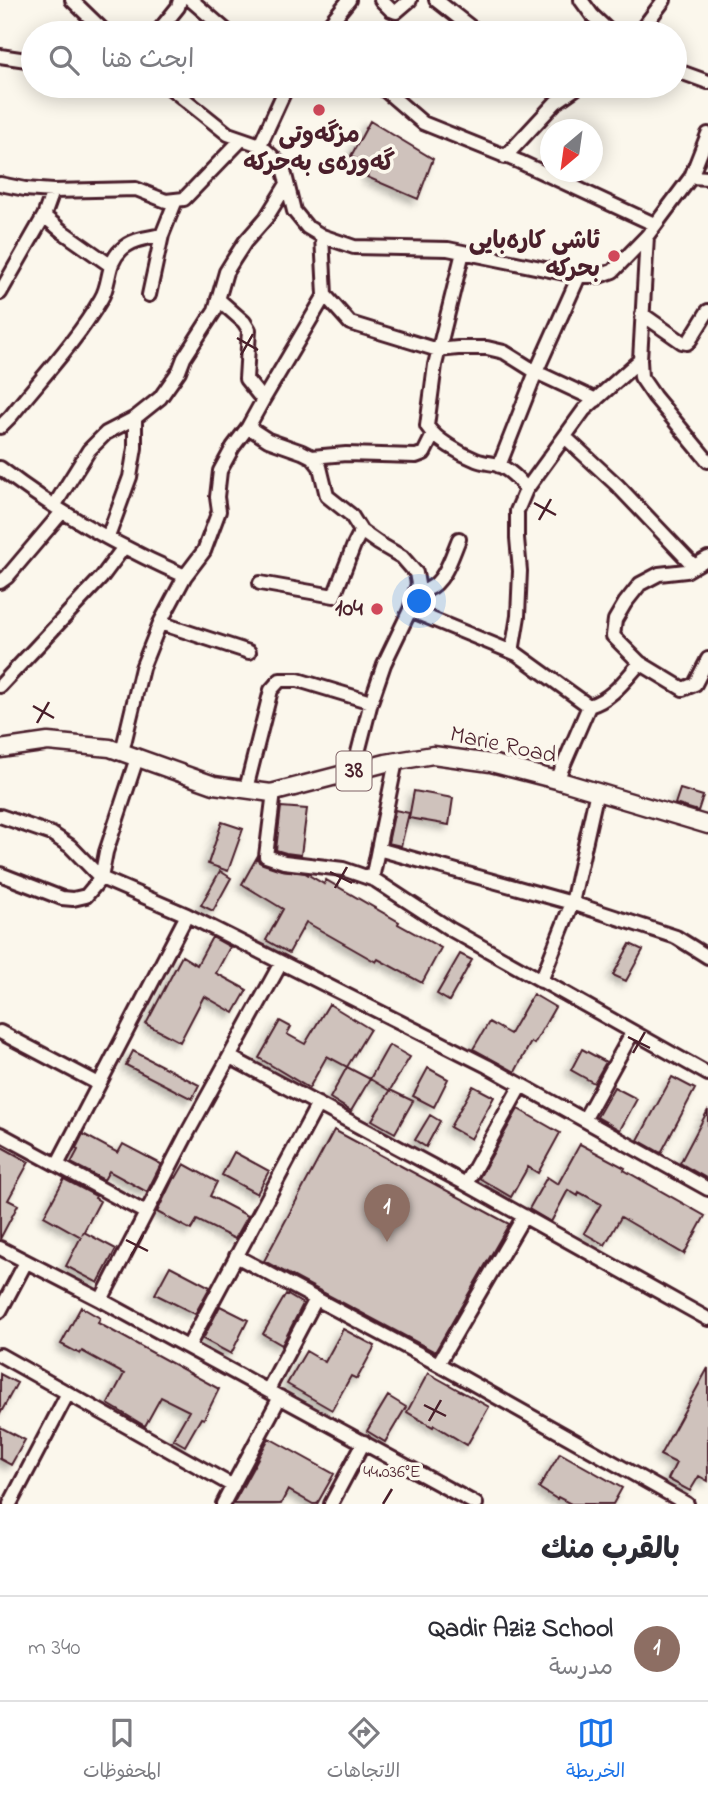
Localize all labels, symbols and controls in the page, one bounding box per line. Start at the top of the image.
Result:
search box [21,21,687,98]
icon: search [45,41,83,79]
text: ابحث هنا [101,42,194,80]
marker: مزگەوتی گەورەی بەحرکە [311,102,327,118]
place label: مزگەوتی گەورەی بەحرکە [243,119,395,182]
north arrow [540,119,603,182]
place label: ئاشی کارەبایی بحرکە [469,225,600,288]
marker: ئاشی کارەبایی بحرکە [606,248,622,264]
your location [402,584,436,618]
place label: 104 [335,592,363,627]
marker: 104 [369,601,385,617]
street label: Marie Road [446,718,560,774]
road number: 38 [336,751,372,790]
pin: 1 [364,1184,410,1242]
text: 44.036°E [363,1460,421,1486]
text: بالقرب منك [541,1529,680,1573]
text: Qadir Aziz School [428,1611,613,1649]
text: 340 m [28,1632,81,1665]
text: 1 [653,1632,661,1665]
text: مدرسة [549,1652,613,1685]
tab: المحفوظات [83,1714,161,1787]
tab: الاتجاهات [327,1714,400,1787]
tab: الخريطة [566,1714,625,1787]

